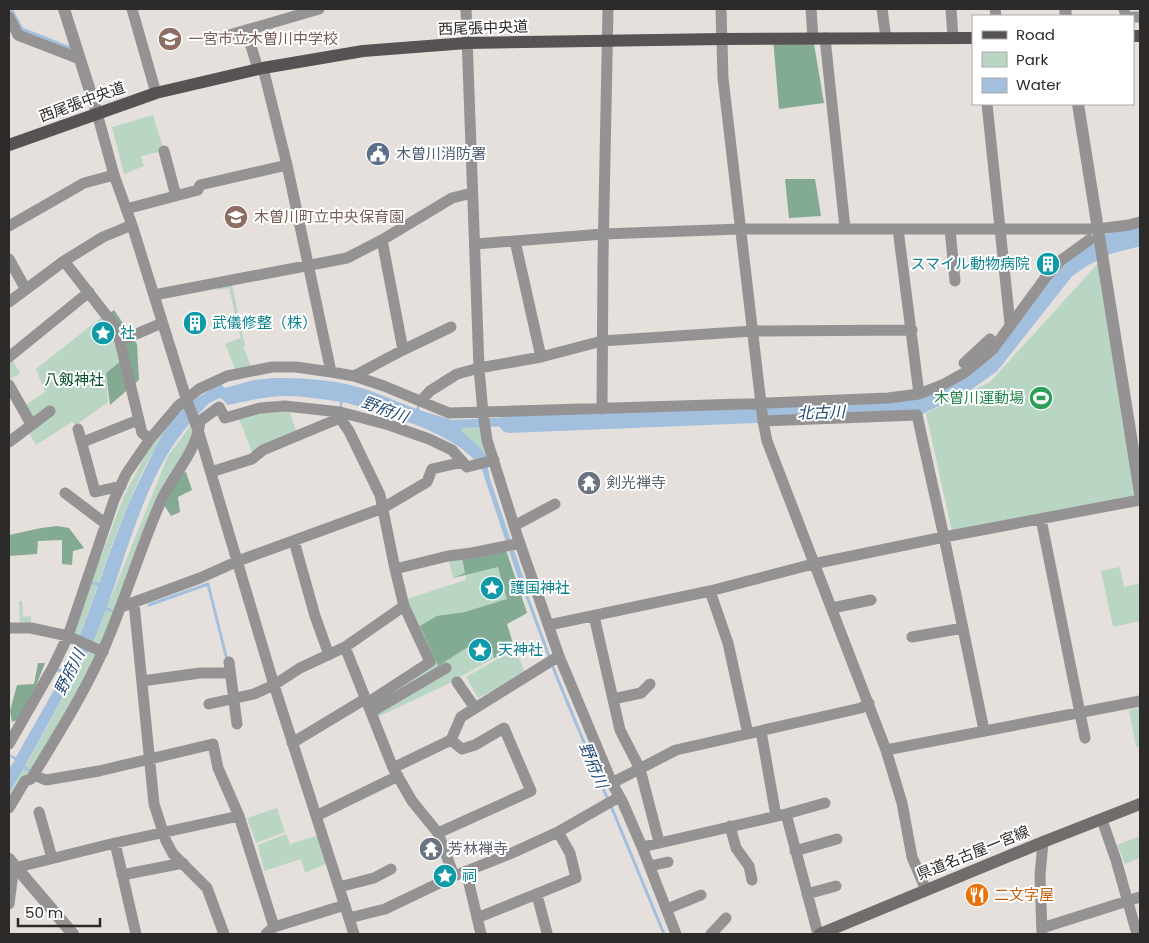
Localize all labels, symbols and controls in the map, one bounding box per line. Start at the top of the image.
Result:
street label: 西尾張中央道 [438,15,528,40]
legend [972,15,1134,105]
text: Road [1016,24,1055,45]
school or university icon: 一宮市立木曽川中学校 [157,26,183,52]
place label: 一宮市立木曽川中学校 [188,28,338,49]
text: Park [1016,49,1048,70]
text: Water [1016,74,1062,95]
street label: 西尾張中央道 [36,76,128,127]
public building icon: 木曽川消防署 [365,141,391,167]
place label: 木曽川消防署 [396,143,486,164]
school or university icon: 木曽川町立中央保育園 [223,204,249,230]
place label: 木曽川町立中央保育園 [254,206,404,227]
building icon: スマイル動物病院 [1035,251,1061,277]
place label: スマイル動物病院 [910,253,1030,274]
building icon: 武儀修整（株） [182,310,208,336]
place label: 武儀修整（株） [212,312,317,333]
place icon: 社 [90,320,116,346]
place label: 社 [120,322,135,343]
park label: 八剱神社 [44,369,104,390]
sports icon: 木曽川運動場 [1028,385,1054,411]
place label: 木曽川運動場 [934,387,1024,408]
water label: 野府川 [358,390,413,429]
water label: 北古川 [797,400,847,425]
temple icon: 剣光禅寺 [576,470,602,496]
place label: 剣光禅寺 [606,472,666,493]
place icon: 護国神社 [479,575,505,601]
place label: 護国神社 [510,577,570,598]
place icon: 天神社 [467,637,493,663]
place label: 天神社 [498,639,543,660]
water label: 野府川 [49,644,91,699]
water label: 野府川 [574,739,614,794]
street label: 県道名古屋一宮線 [913,820,1032,885]
temple icon: 芳林禅寺 [418,836,444,862]
place label: 芳林禅寺 [448,838,508,859]
place icon: 祠 [432,863,458,889]
place label: 祠 [462,865,477,886]
restaurant icon: 二文字屋 [964,882,990,908]
place label: 二文字屋 [994,884,1054,905]
scale bar [18,896,100,928]
text: 50 m [25,902,63,923]

